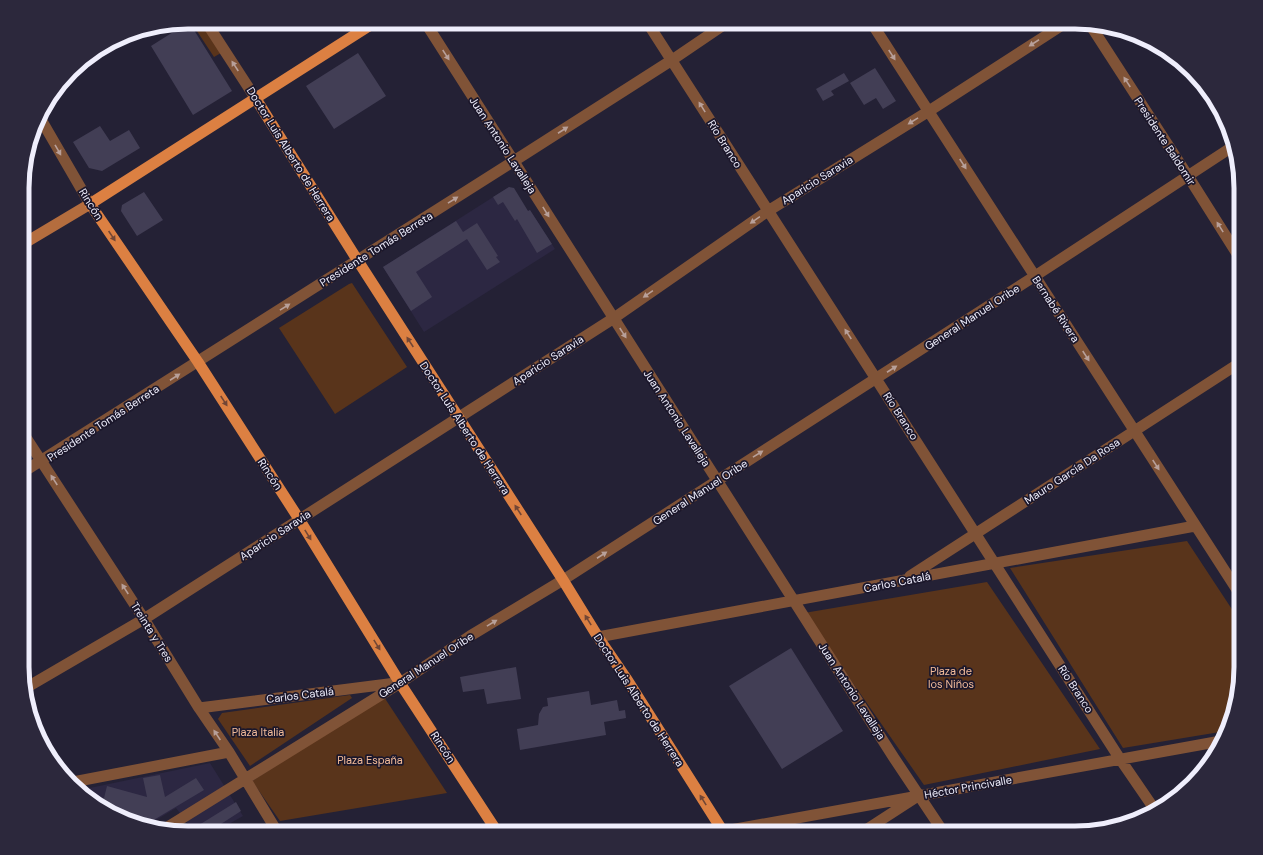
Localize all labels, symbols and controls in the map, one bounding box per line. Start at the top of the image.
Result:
one-way arrow [1028,40,1040,47]
one-way arrow [442,50,450,60]
one-way arrow [888,50,896,60]
one-way arrow [231,60,238,72]
one-way arrow [1123,77,1131,87]
street label: Doctor Luis Alberto de Herrera [244,84,338,224]
street label: Juan Antonio Lavalleja [466,94,540,196]
street label: Presidente Baldomir [1131,94,1199,188]
one-way arrow [698,101,705,113]
street label: Río Branco [705,117,745,171]
one-way arrow [907,118,919,125]
one-way arrow [558,126,568,134]
one-way arrow [55,144,62,156]
street label: Aparicio Saravia [779,152,855,208]
one-way arrow [959,158,966,170]
street label: Rincón [76,186,106,222]
one-way arrow [448,196,458,204]
one-way arrow [542,206,550,217]
street label: Presidente Tomás Berreta [317,208,435,290]
one-way arrow [750,216,760,224]
one-way arrow [1216,221,1224,232]
one-way arrow [108,230,116,241]
street label: Bernabé Rivera [1029,273,1083,345]
street label: General Manuel Oribe [922,281,1022,353]
one-way arrow [643,290,653,298]
one-way arrow [279,303,290,311]
one-way arrow [620,327,627,339]
one-way arrow [844,329,852,339]
street label: Aparicio Saravia [510,332,586,388]
one-way arrow [406,337,414,347]
one-way arrow [1082,351,1090,361]
street label: Doctor Luis Alberto de Herrera [417,359,513,497]
one-way arrow [887,365,897,373]
street label: Juan Antonio Lavalleja [640,367,714,469]
one-way arrow [170,373,180,381]
street label: Presidente Tomás Berreta [44,382,162,464]
street label: Río Branco [880,389,922,443]
one-way arrow [220,396,227,407]
street label: Mauro García Da Rosa [1021,435,1123,507]
one-way arrow [753,450,764,458]
street label: Rincón [255,456,285,492]
street label: General Manuel Oribe [650,456,750,528]
one-way arrow [1153,459,1160,471]
one-way arrow [51,474,58,486]
one-way arrow [514,505,522,515]
street label: Aparicio Saravia [237,507,313,563]
one-way arrow [305,529,312,541]
one-way arrow [597,551,607,559]
street label: Carlos Catalá [862,569,932,595]
one-way arrow [121,584,129,594]
street label: Treinta y Tres [128,599,176,665]
one-way arrow [584,614,591,626]
one-way arrow [486,620,498,627]
street label: General Manuel Oribe [376,629,476,701]
street label: Doctor Luis Alberto de Herrera [591,631,687,769]
one-way arrow [373,640,381,650]
street label: Juan Antonio Lavalleja [815,640,889,742]
street label: Río Branco [1055,662,1097,716]
park label: Plaza de los Niños [928,664,974,691]
street label: Carlos Catalá [265,684,335,706]
park label: Plaza Italia [232,725,284,739]
one-way arrow [213,729,221,740]
street label: Rincón [428,729,458,765]
park label: Plaza España [337,753,403,767]
street label: Héctor Princivalle [923,772,1013,802]
one-way arrow [699,795,707,805]

